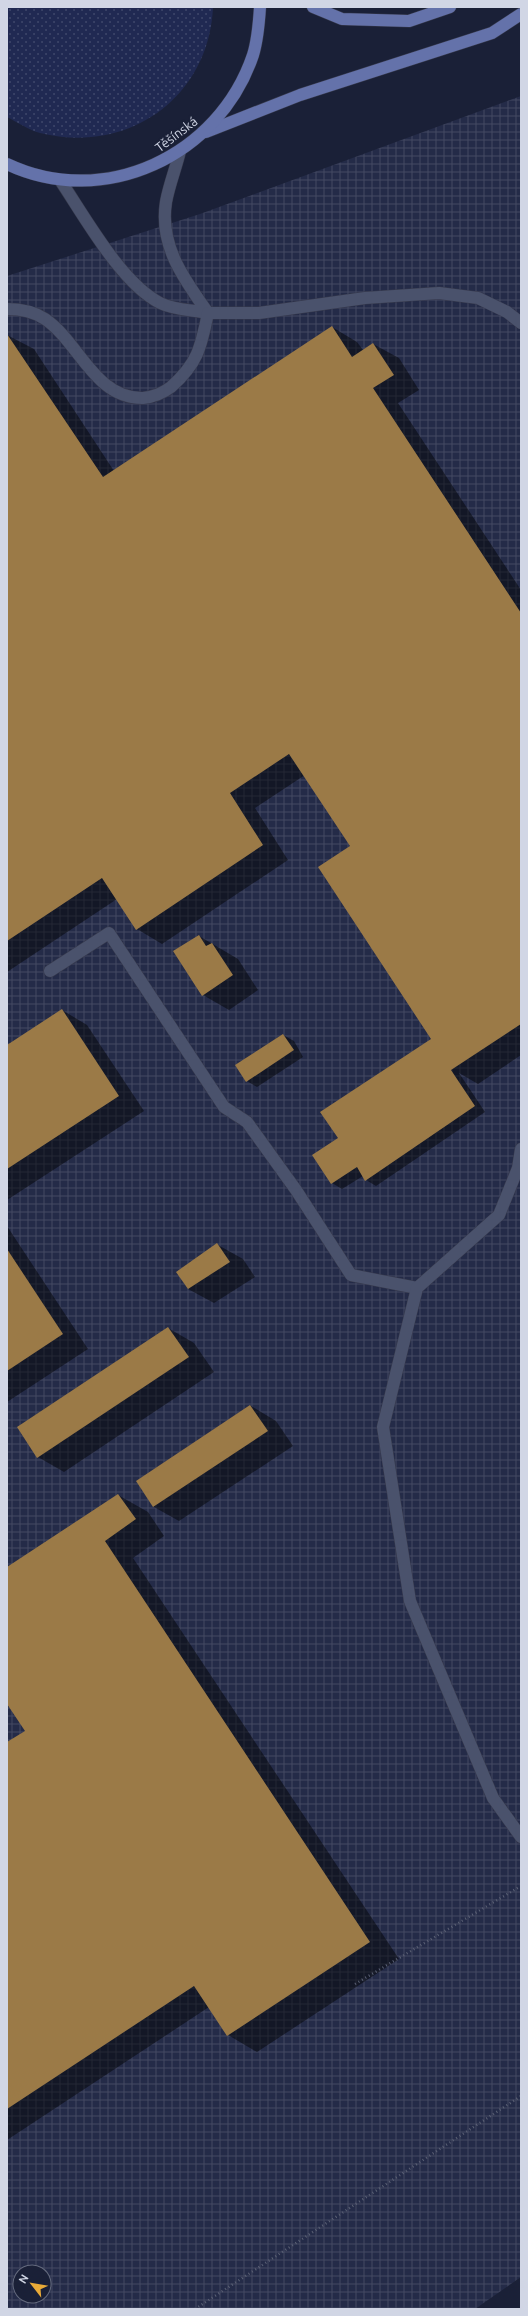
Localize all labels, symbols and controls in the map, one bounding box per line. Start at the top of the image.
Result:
street label: Těšínská [152,114,200,154]
north arrow [12,2264,52,2304]
text: N [16,2272,31,2285]

